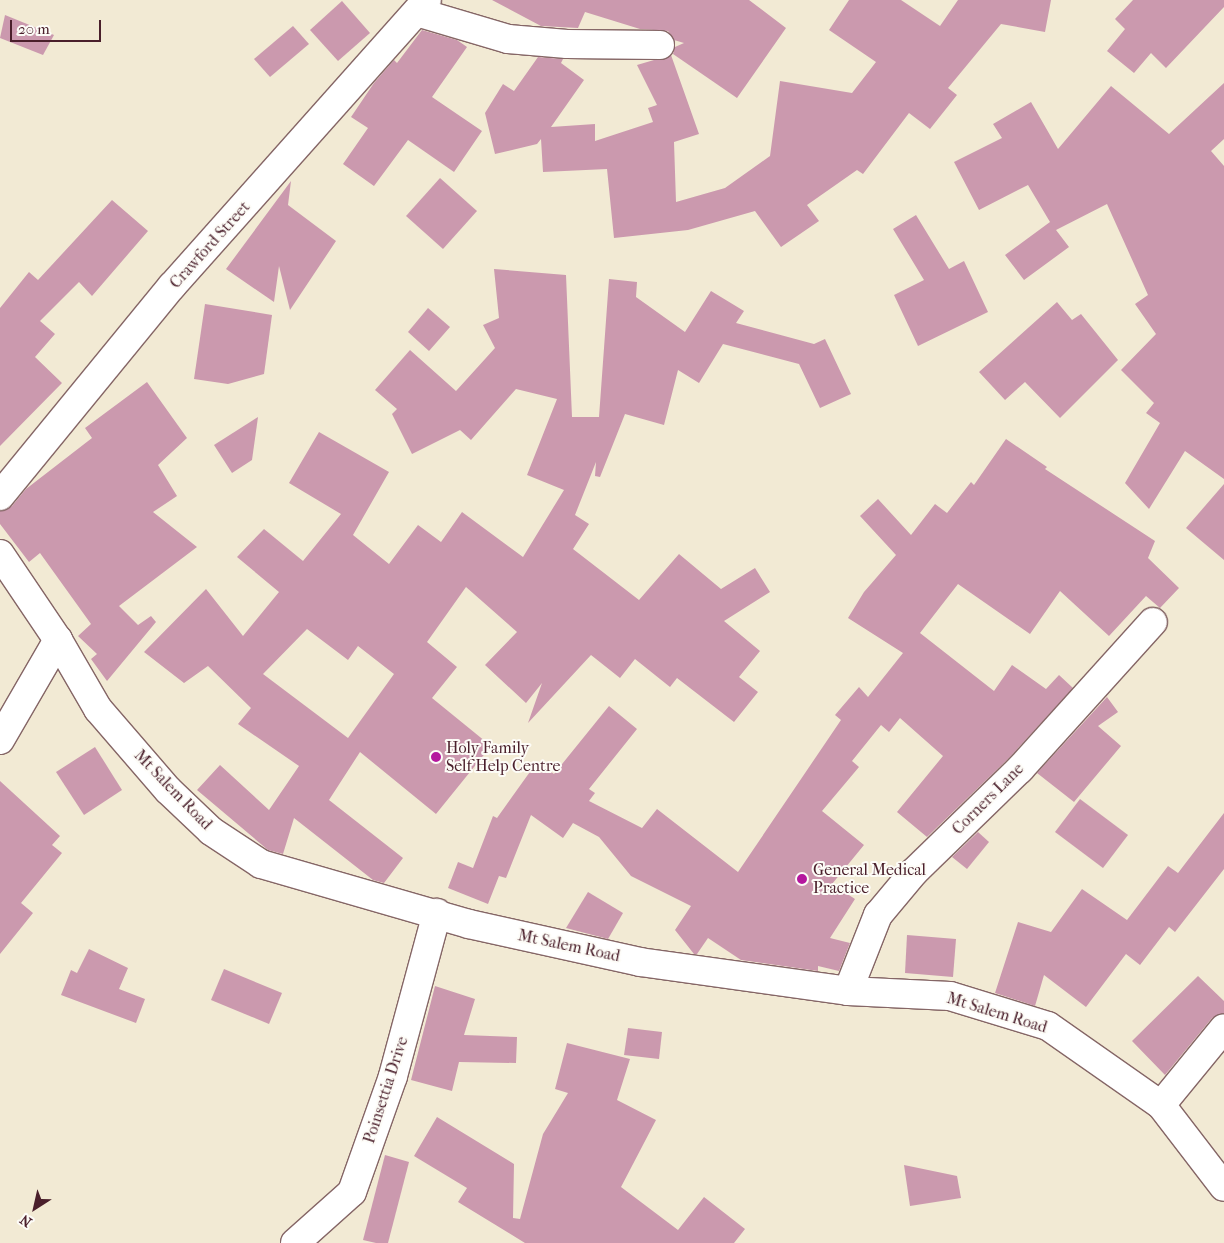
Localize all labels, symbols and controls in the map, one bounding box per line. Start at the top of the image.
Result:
scale bar [12,10,104,42]
text: 20 m [18,20,50,38]
street label: Crawford Street [166,198,254,292]
place label: Holy Family Self Help Centre [446,738,560,776]
street label: Mt Salem Road [130,746,216,834]
marker: Holy Family Self Help Centre [430,751,442,763]
street label: Corners Lane [948,759,1028,839]
place label: General Medical Practice [813,860,926,898]
marker: General Medical Practice [795,872,809,886]
street label: Mt Salem Road [516,926,622,966]
street label: Mt Salem Road [945,989,1049,1037]
street label: Poinsettia Drive [360,1034,412,1146]
north arrow [10,1183,60,1233]
text: N [17,1211,35,1231]

